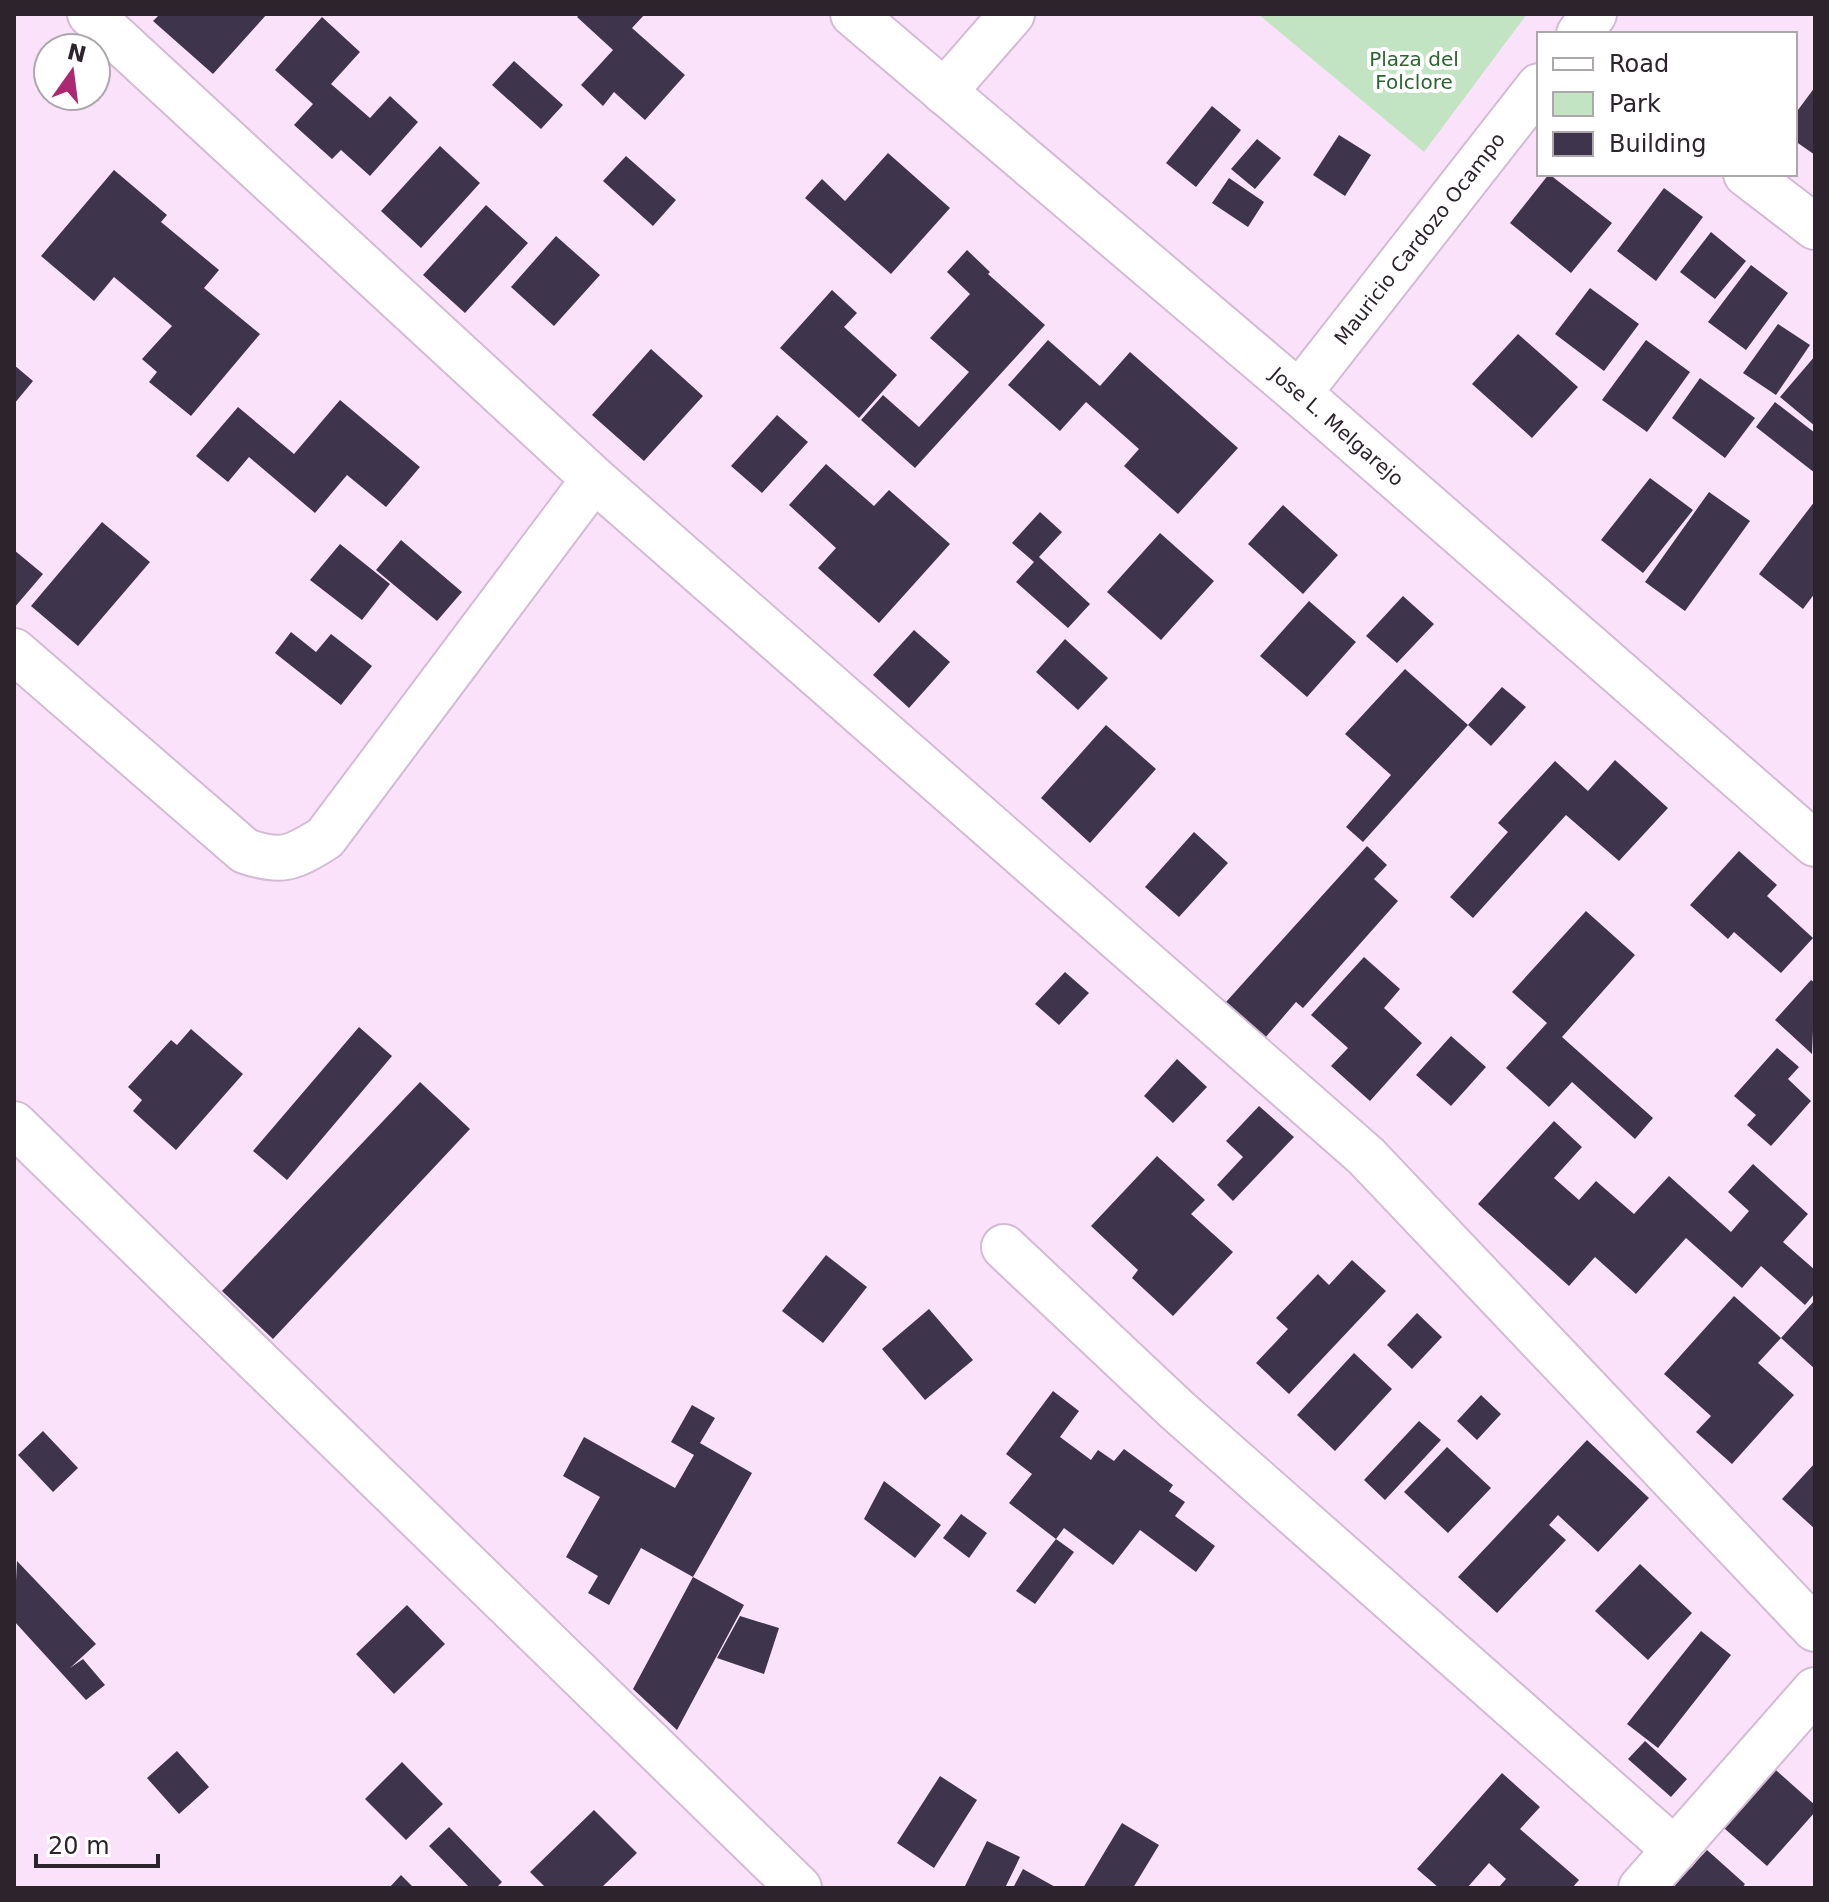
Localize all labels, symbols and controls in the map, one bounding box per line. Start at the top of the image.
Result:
north arrow [32,32,112,112]
legend [1537,32,1797,176]
text: N [65,39,89,67]
park label: Plaza del Folclore [1369,47,1459,94]
text: Road [1609,50,1669,78]
text: Park [1609,90,1661,118]
street label: Mauricio Cardozo Ocampo [1329,128,1510,350]
text: Building [1609,130,1706,158]
street label: Jose L. Melgarejo [1264,361,1409,491]
scale bar [36,1818,158,1868]
text: 20 m [48,1832,110,1860]

